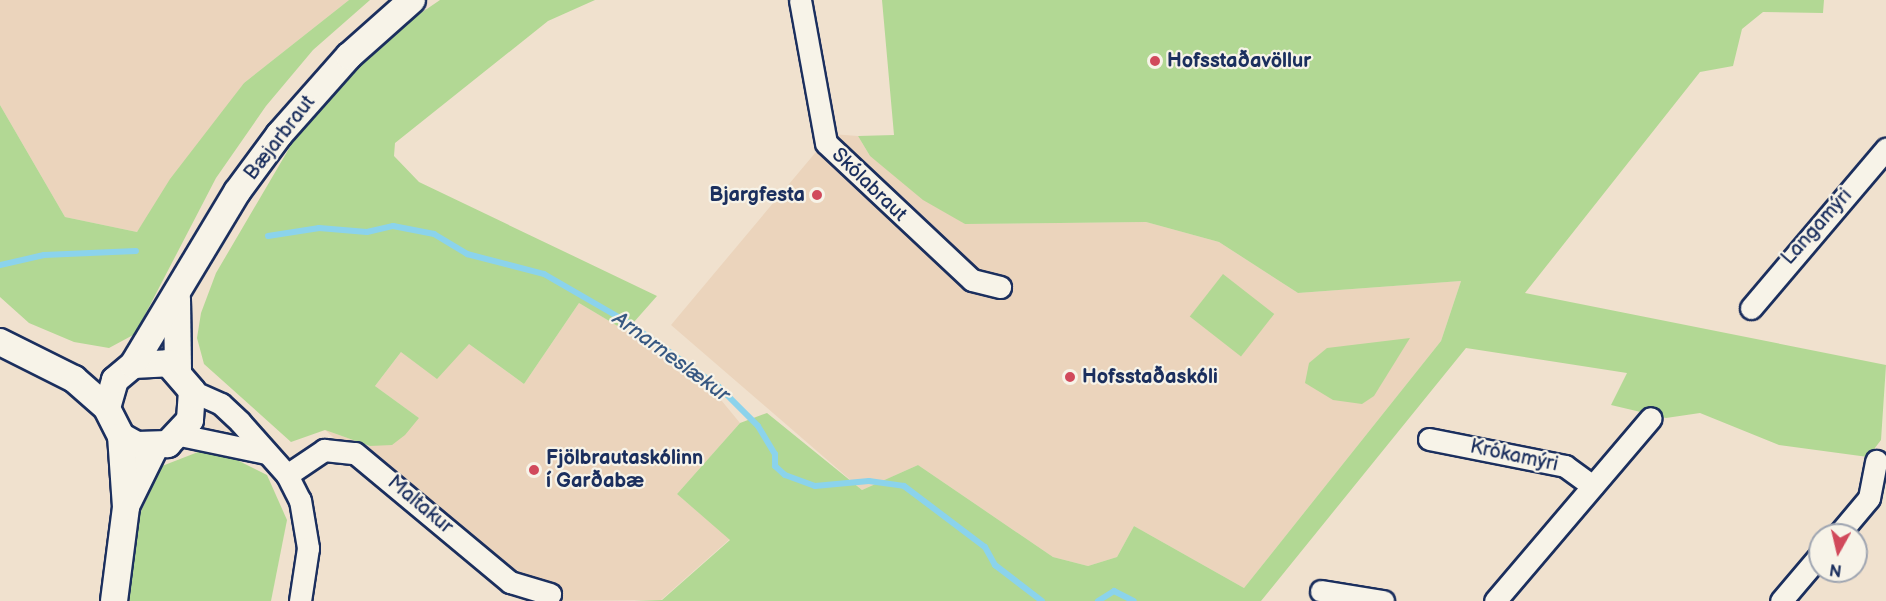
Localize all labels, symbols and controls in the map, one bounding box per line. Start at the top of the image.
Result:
place label: Hofsstaðavöllur [1167,49,1311,73]
marker: Hofsstaðavöllur [1148,54,1162,68]
street label: Bæjarbraut [240,91,320,185]
street label: Skólabraut [826,143,912,227]
place label: Bjargfesta [709,183,805,207]
street label: Langamýri [1777,184,1857,270]
marker: Bjargfesta [810,188,824,202]
water label: Arnarneslækur [608,306,734,408]
place label: Hofsstaðaskóli [1082,365,1218,389]
marker: Hofsstaðaskóli [1063,370,1077,384]
street label: Krókamýri [1468,435,1560,477]
place label: Fjölbrautaskólinn í Garðabæ [546,446,703,493]
marker: Fjölbrautaskólinn í Garðabæ [527,463,541,477]
street label: Maltakur [382,471,458,539]
north arrow [1808,523,1868,583]
text: N [1828,559,1843,580]

